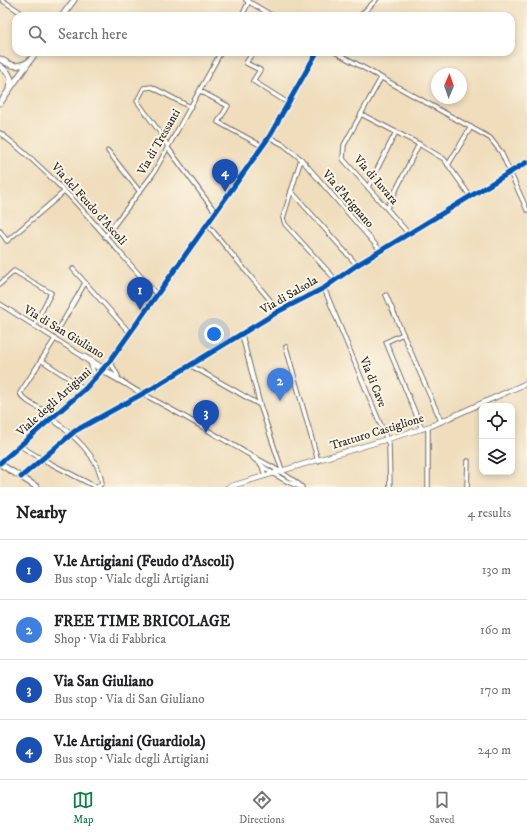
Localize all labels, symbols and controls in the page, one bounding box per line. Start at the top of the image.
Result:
search box [12,12,515,56]
icon: search [26,23,48,45]
text: Search here [58,25,127,44]
north arrow [431,68,467,104]
street label: Via di Tressanti [134,106,184,178]
street label: Via di Iuvara [350,152,402,208]
street label: Via del Feudo d'Ascoli [47,159,130,248]
pin: 4 [212,159,238,192]
street label: Via d'Arignano [318,166,377,231]
street label: Via di Salsola [257,272,321,318]
pin: 1 [127,277,153,310]
street label: Via di San Giuliano [20,302,107,362]
your location [204,324,224,344]
street label: Via di Cave [356,354,390,409]
street label: Viale degli Artigiani [13,365,94,440]
pin: 2 [267,368,293,401]
pin: 3 [193,400,219,433]
map controls [479,403,515,475]
button: locate [479,403,515,439]
street label: Tratturo Castiglione [328,411,426,453]
button: layers [479,439,515,475]
text: Nearby [16,502,66,524]
text: 4 results [468,505,511,521]
text: V.le Artigiani (Feudo d'Ascoli) [54,552,234,571]
text: 1 [27,562,31,578]
text: 130 m [482,562,511,578]
text: Bus stop · Viale degli Artigiani [54,571,209,587]
text: FREE TIME BRICOLAGE [54,612,230,631]
text: 2 [26,622,32,638]
text: 160 m [480,622,511,638]
text: Shop · Via di Fabbrica [54,631,166,647]
text: Via San Giuliano [54,672,154,691]
text: 3 [27,682,31,698]
text: 170 m [480,682,511,698]
text: Bus stop · Via di San Giuliano [54,691,205,707]
text: V.le Artigiani (Guardiola) [54,732,206,751]
text: 4 [25,742,33,758]
text: 240 m [478,742,511,758]
text: Bus stop · Viale degli Artigiani [54,751,209,767]
tab: Map [72,789,94,827]
tab: Directions [239,789,285,827]
tab: Saved [429,789,455,827]

